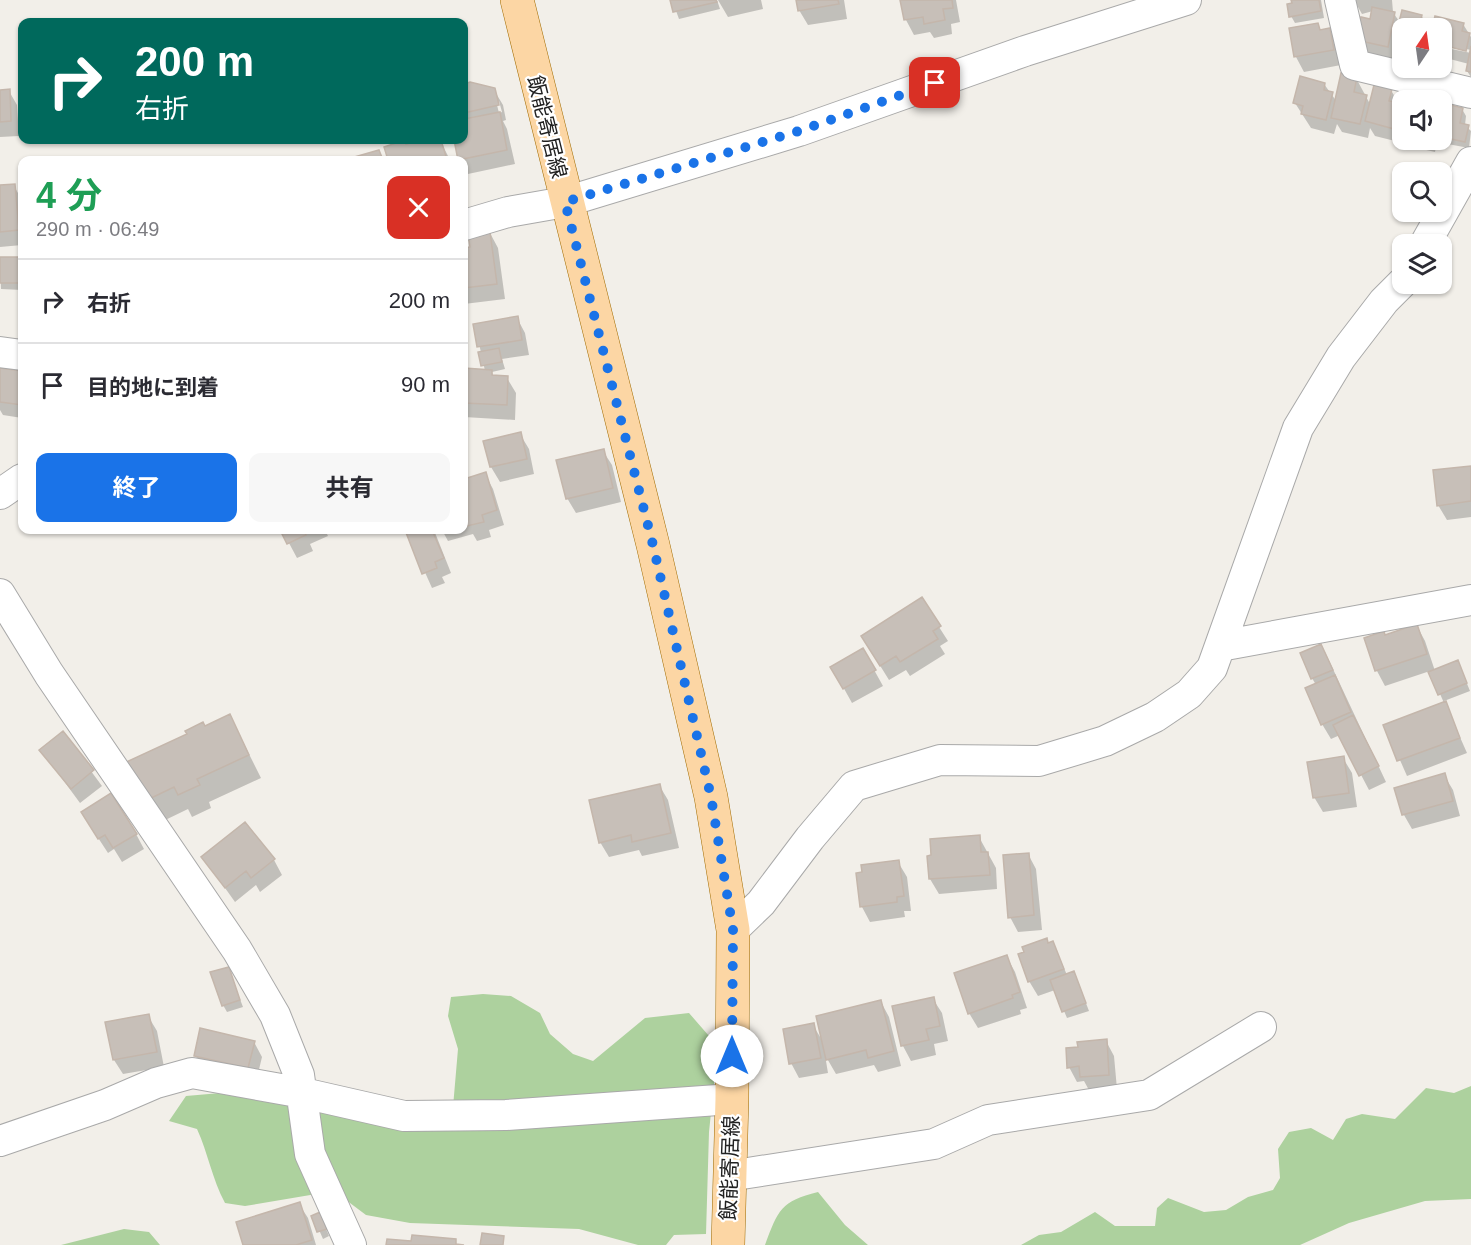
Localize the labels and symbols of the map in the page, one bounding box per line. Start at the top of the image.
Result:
north arrow [1392,18,1452,78]
pin [909,57,960,108]
street label: 飯能寄居線 [524,73,571,181]
position arrow [700,1024,764,1088]
street label: 飯能寄居線 [716,1115,743,1221]

